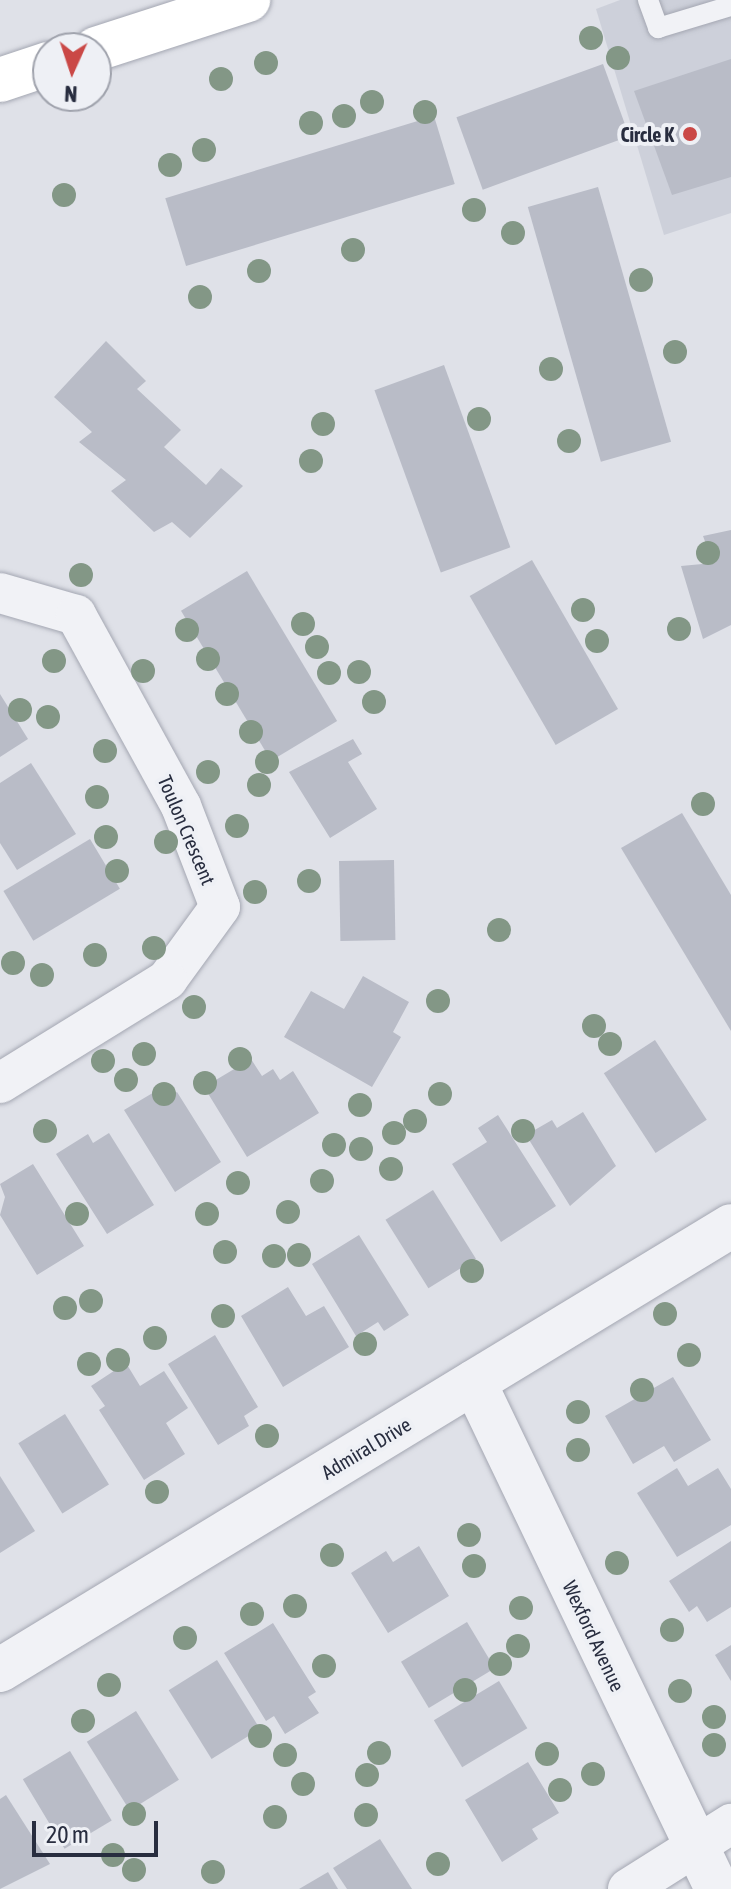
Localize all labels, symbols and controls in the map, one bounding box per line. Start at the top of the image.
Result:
north arrow [32,32,112,112]
text: N [64,81,78,107]
place label: Circle K [620,122,674,146]
marker: Circle K [681,125,699,143]
street label: Toulon Crescent [153,772,221,888]
street label: Admiral Drive [317,1412,415,1484]
street label: Wexford Avenue [558,1577,630,1695]
scale bar [36,1805,162,1855]
text: 20 m [46,1821,89,1848]

